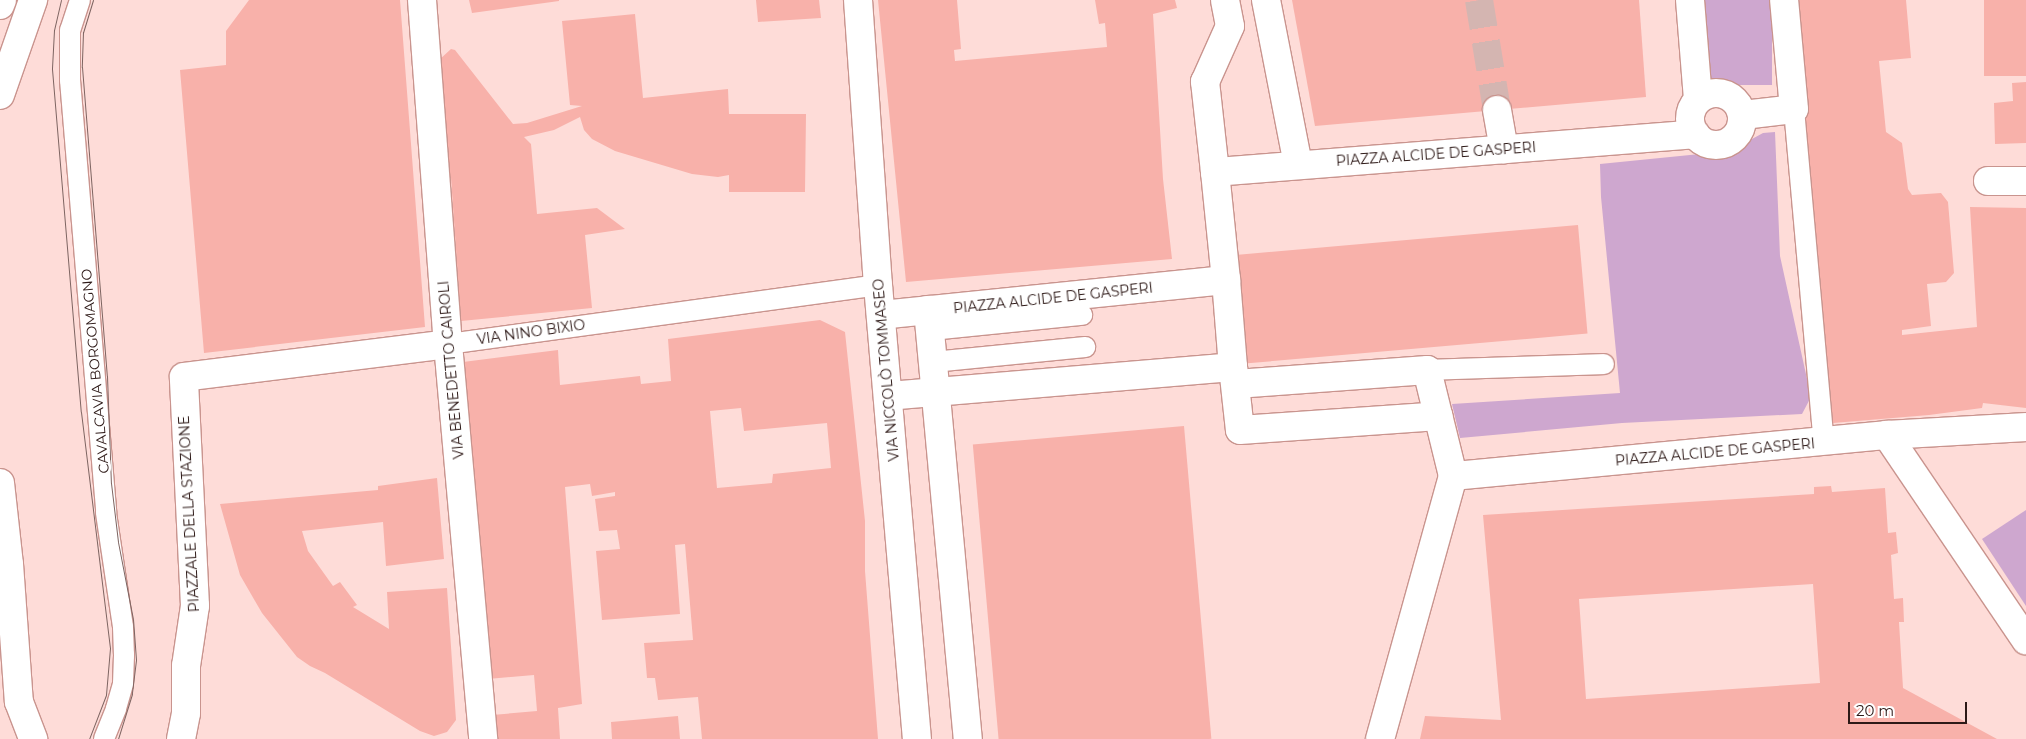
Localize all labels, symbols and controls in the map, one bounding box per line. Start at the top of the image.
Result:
street label: PIAZZA ALCIDE DE GASPERI [1335,139,1537,169]
street label: CAVALCAVIA BORGOMAGNO [78,268,112,474]
street label: VIA NICCOLÒ TOMMASEO [870,278,902,462]
street label: PIAZZA ALCIDE DE GASPERI [952,279,1154,317]
street label: VIA BENEDETTO CAIROLI [435,280,467,460]
street label: VIA NINO BIXIO [476,316,586,348]
street label: PIAZZALE DELLA STAZIONE [175,415,203,613]
street label: PIAZZA ALCIDE DE GASPERI [1614,435,1816,469]
scale bar [1851,692,1970,724]
text: 20 m [1856,701,1894,720]

